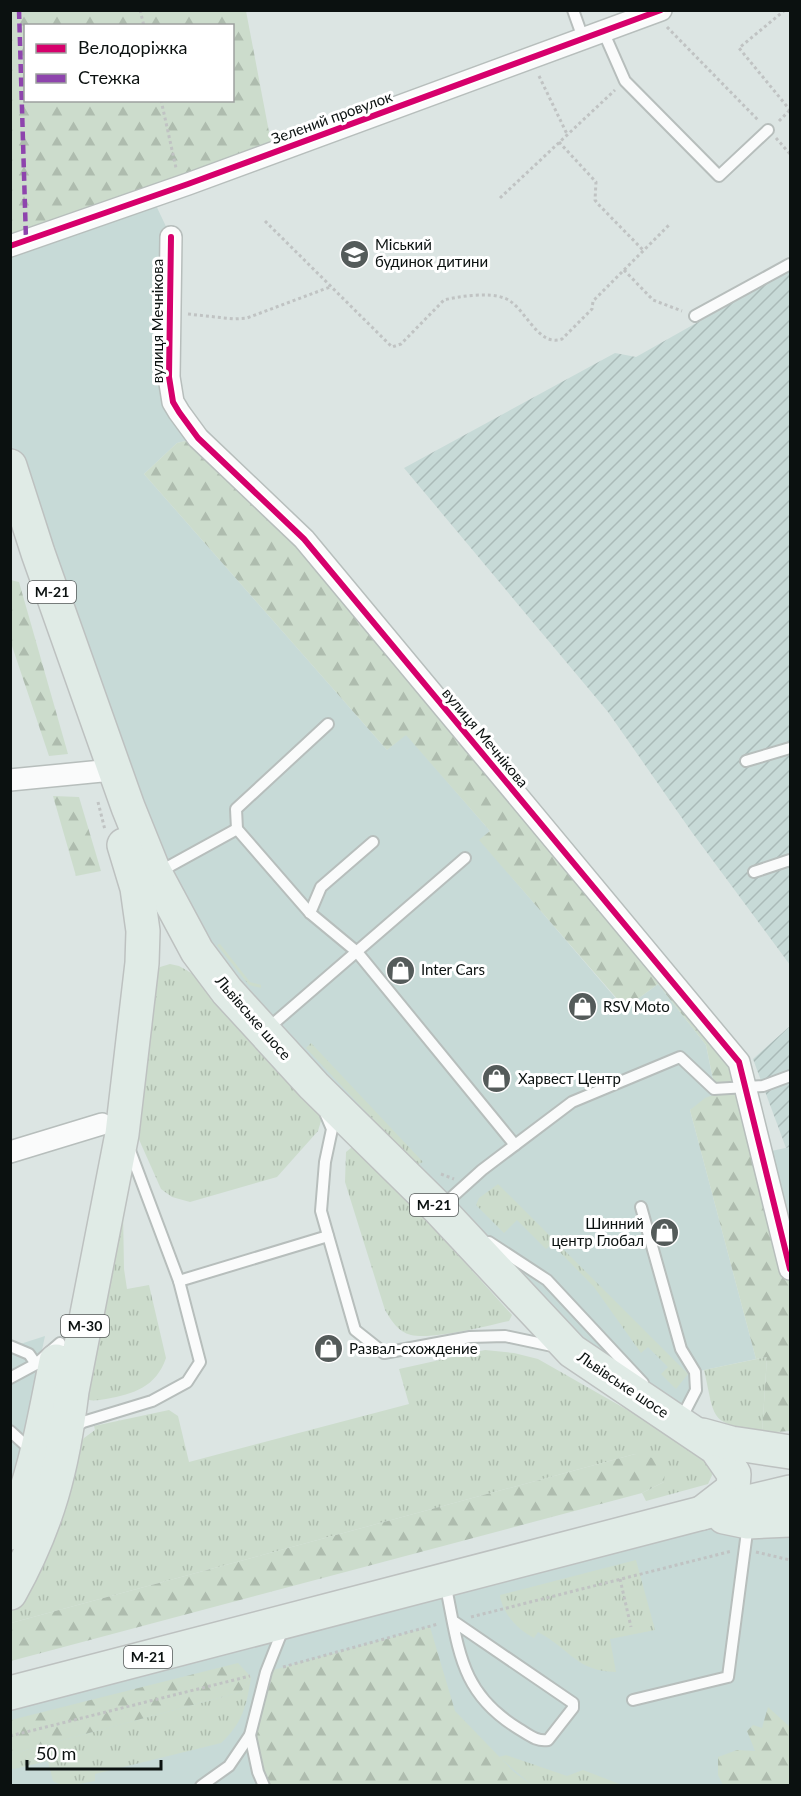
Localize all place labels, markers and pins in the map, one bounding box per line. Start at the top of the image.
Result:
place label: Міський будинок дитини [375,235,488,270]
school or university icon: Міський будинок дитини [338,238,370,270]
shop icon: Inter Cars [384,954,416,986]
place label: Inter Cars [421,960,485,978]
shop icon: RSV Moto [566,991,598,1023]
place label: RSV Moto [603,997,670,1015]
shop icon: Харвест Центр [481,1063,513,1095]
place label: Харвест Центр [518,1069,621,1087]
place label: Шинний центр Глобал [551,1214,644,1249]
shop icon: Шинний центр Глобал [649,1217,681,1249]
shop icon: Развал-схождение [312,1333,344,1365]
place label: Развал-схождение [349,1339,478,1357]

